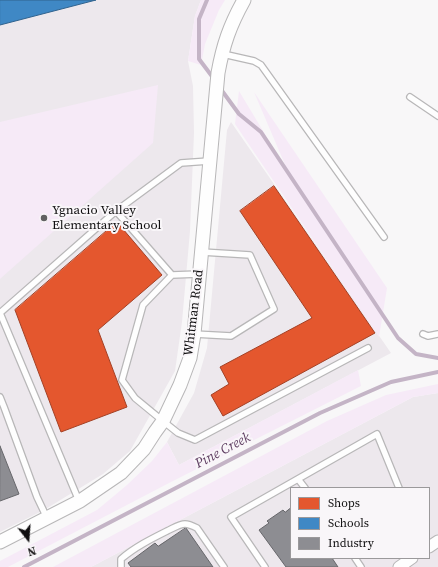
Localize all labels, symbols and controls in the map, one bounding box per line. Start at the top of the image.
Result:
place label: Ygnacio Valley Elementary School [52,203,161,234]
marker: Ygnacio Valley Elementary School [39,213,49,223]
street label: Whitman Road [181,269,207,357]
water label: Pine Creek [192,429,254,473]
legend [290,487,430,559]
text: Shops [328,495,360,511]
text: Schools [328,515,369,531]
north arrow [8,519,48,559]
text: Industry [328,535,374,551]
text: N [26,543,38,559]

